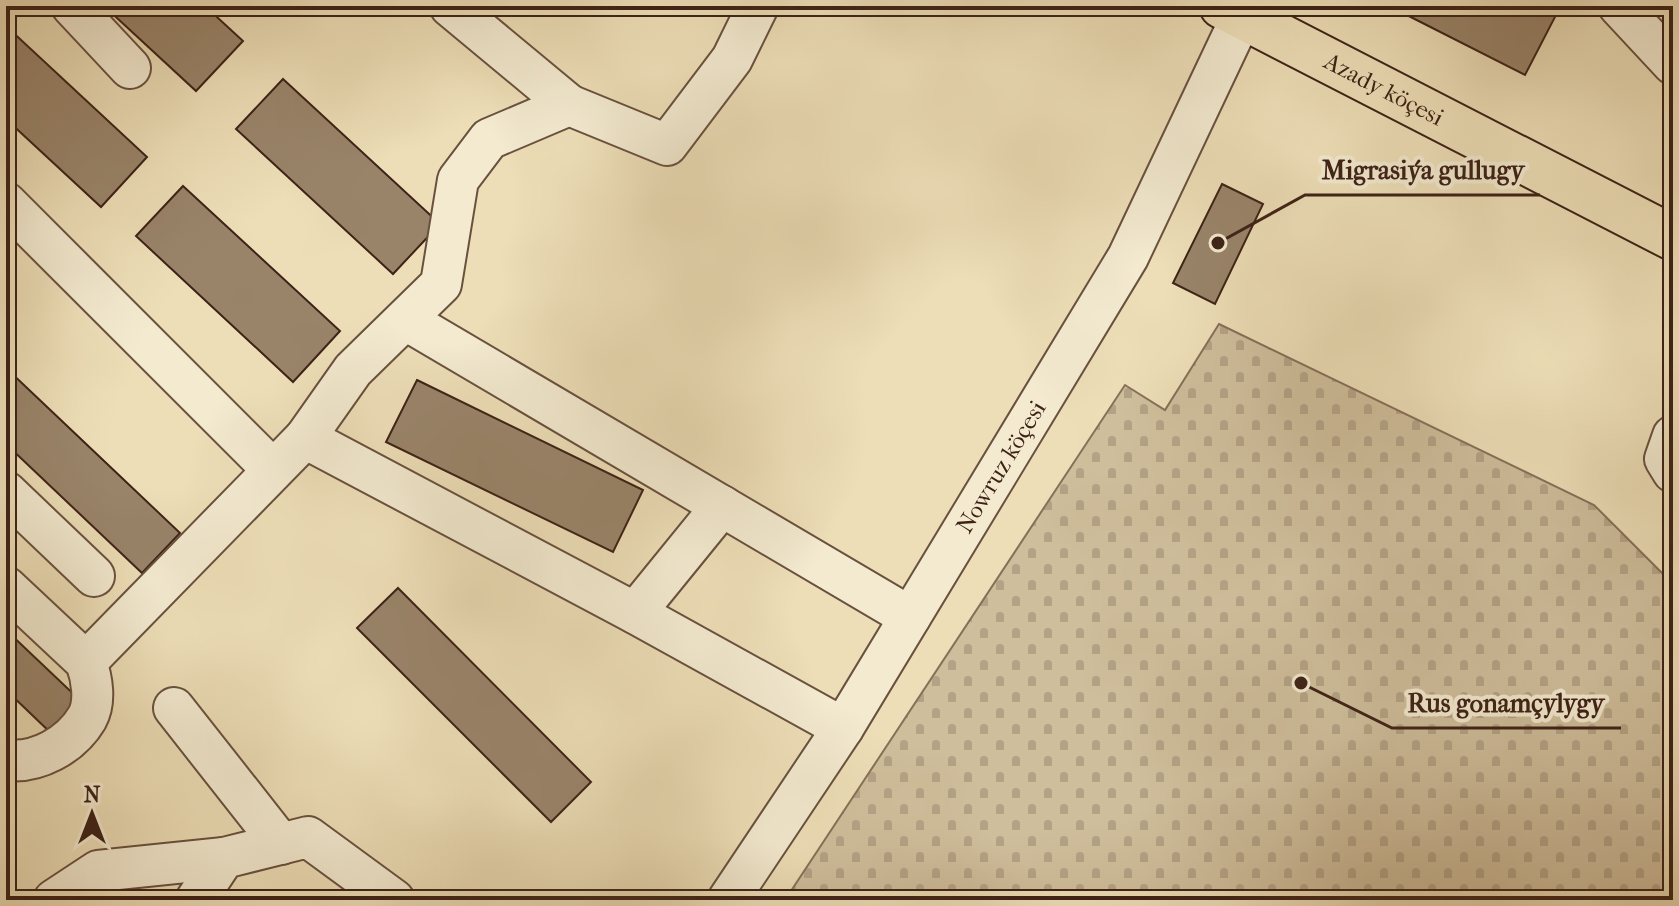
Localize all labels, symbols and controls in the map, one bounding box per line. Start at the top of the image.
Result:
street label: Azady köçesi [1318,46,1448,132]
callout: Migrasiýa gullugy [1305,145,1540,195]
text: Migrasiýa gullugy [1322,155,1527,186]
street label: Nowruz köçesi [950,396,1052,538]
callout: Rus gonamçylygy [1392,678,1621,728]
text: Rus gonamçylygy [1408,688,1607,720]
north arrow [52,774,132,854]
text: N [84,782,101,808]

